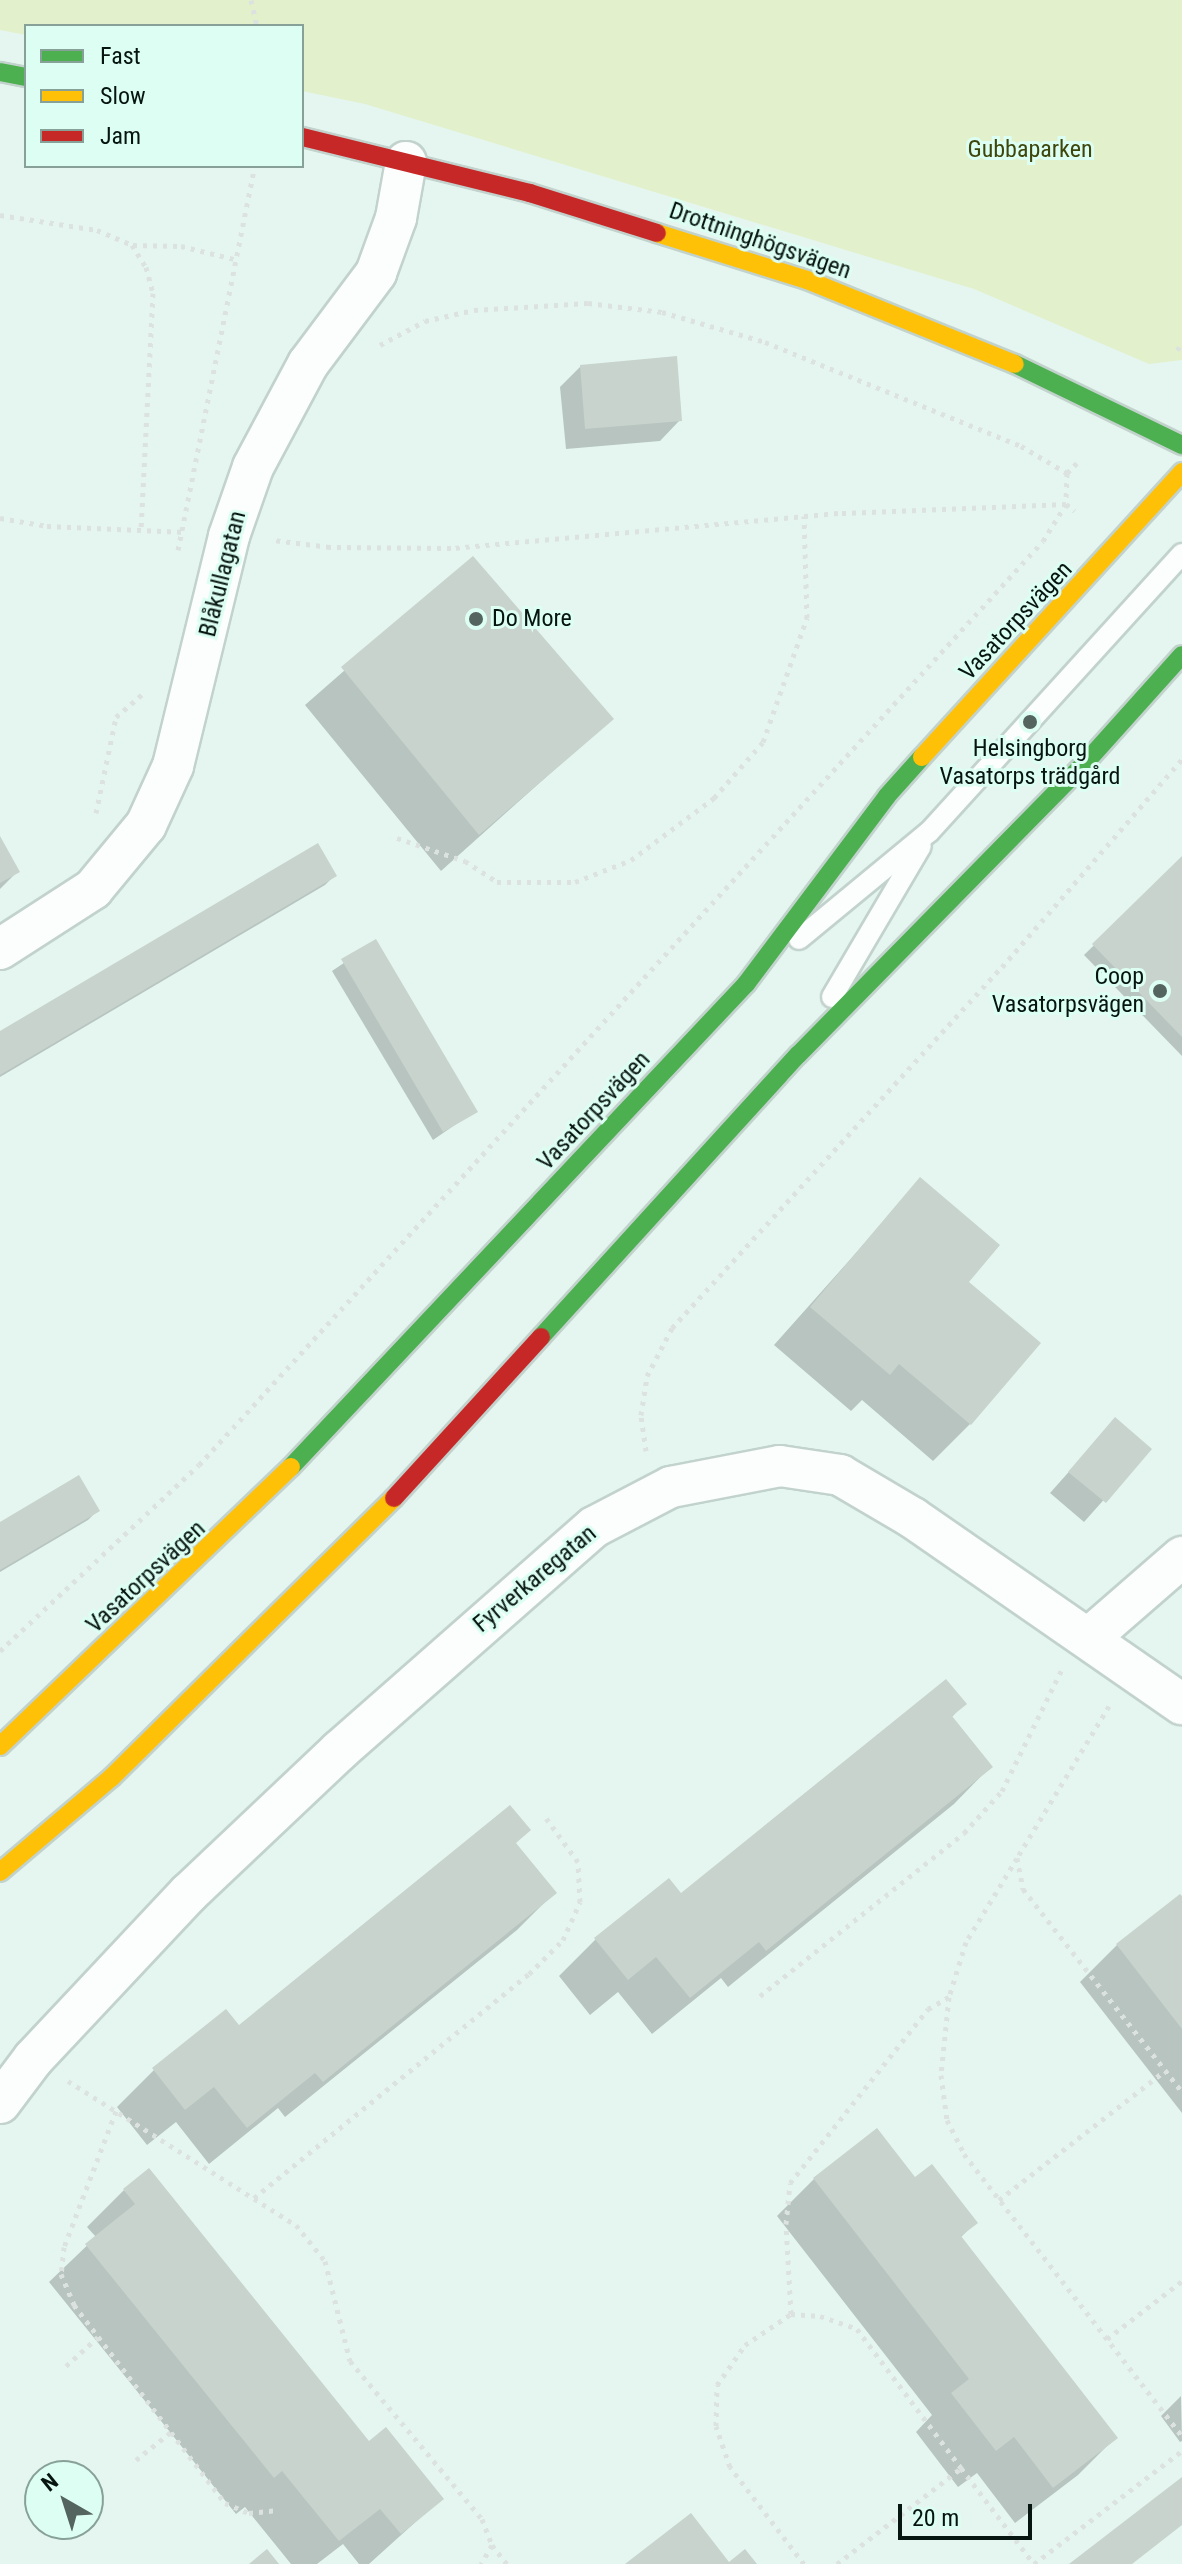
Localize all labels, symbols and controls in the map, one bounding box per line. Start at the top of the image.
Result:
legend [24,24,304,168]
text: Fast [100,42,141,70]
text: Slow [100,82,146,110]
text: Jam [100,122,141,150]
park label: Gubbaparken [967,136,1093,164]
street label: Drottninghögsvägen [665,196,855,286]
street label: Blåkullagatan [193,508,253,640]
street label: Vasatorpsvägen [954,556,1078,686]
place label: Do More [492,605,572,633]
marker: Do More [467,610,485,628]
marker: Helsingborg Vasatorps trädgård [1021,713,1039,731]
place label: Helsingborg Vasatorps trädgård [939,735,1121,791]
place label: Coop Vasatorpsvägen [992,963,1144,1019]
marker: Coop Vasatorpsvägen [1151,982,1169,1000]
street label: Vasatorpsvägen [532,1046,656,1176]
street label: Vasatorpsvägen [81,1515,211,1639]
street label: Fyrverkaregatan [468,1519,602,1639]
north arrow [24,2460,104,2540]
text: N [37,2469,63,2496]
scale bar [902,2488,1036,2538]
text: 20 m [912,2504,959,2532]

